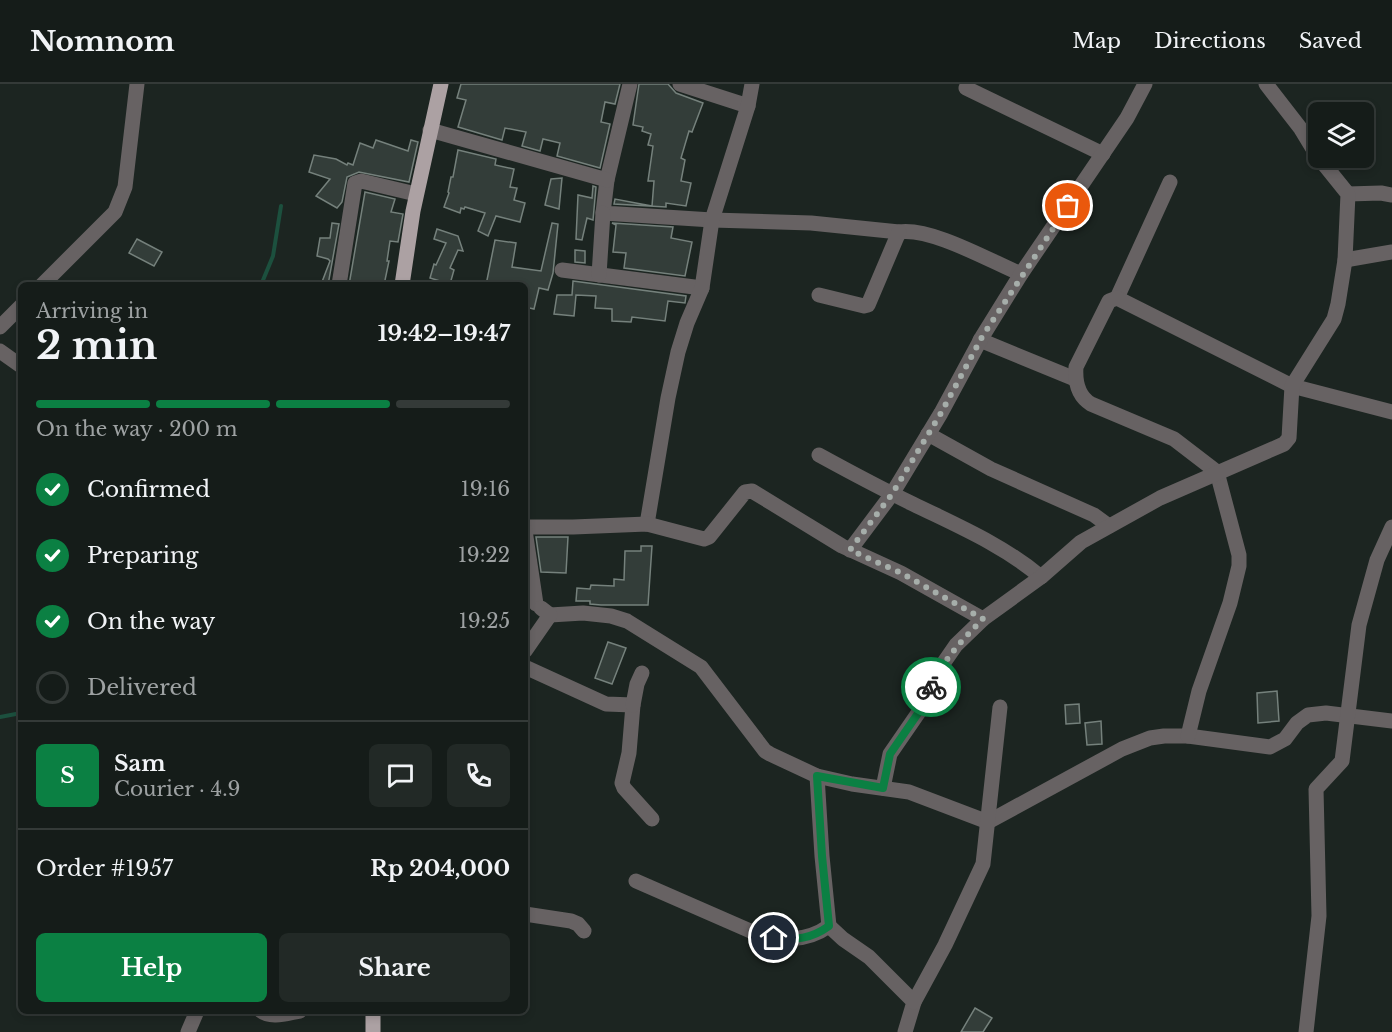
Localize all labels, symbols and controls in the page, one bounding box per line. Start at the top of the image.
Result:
text: Nomnom [30,24,175,59]
text: Map [1072,28,1121,54]
text: Directions [1154,28,1266,54]
text: Saved [1299,28,1362,54]
map controls [1308,102,1374,168]
button: layers [1308,102,1374,168]
pin [1042,180,1093,231]
icon: bag [1051,189,1084,222]
text: Arriving in [36,299,148,323]
text: 19:42–19:47 [378,320,510,347]
text: 2 min [36,321,157,370]
text: On the way · 200 m [36,417,237,441]
icon: check [36,473,69,506]
text: Confirmed [87,476,210,503]
text: 19:16 [461,477,510,501]
icon: check [36,539,69,572]
text: Preparing [87,542,198,569]
text: 19:22 [458,543,510,567]
icon: check [36,605,69,638]
text: On the way [87,608,215,635]
text: 19:25 [459,609,510,633]
courier [901,657,961,717]
icon: bike [915,671,948,704]
text: Delivered [87,674,197,701]
button: chat [369,744,432,807]
button: phone [447,744,510,807]
text: Sam [114,750,166,777]
text: S [60,762,75,789]
text: Courier · 4.9 [114,777,240,801]
text: Order #1957 [36,855,173,882]
text: Rp 204,000 [370,855,510,882]
pin [748,912,799,963]
icon: home [757,921,790,954]
button: Help [36,933,267,1002]
button: Share [279,933,510,1002]

